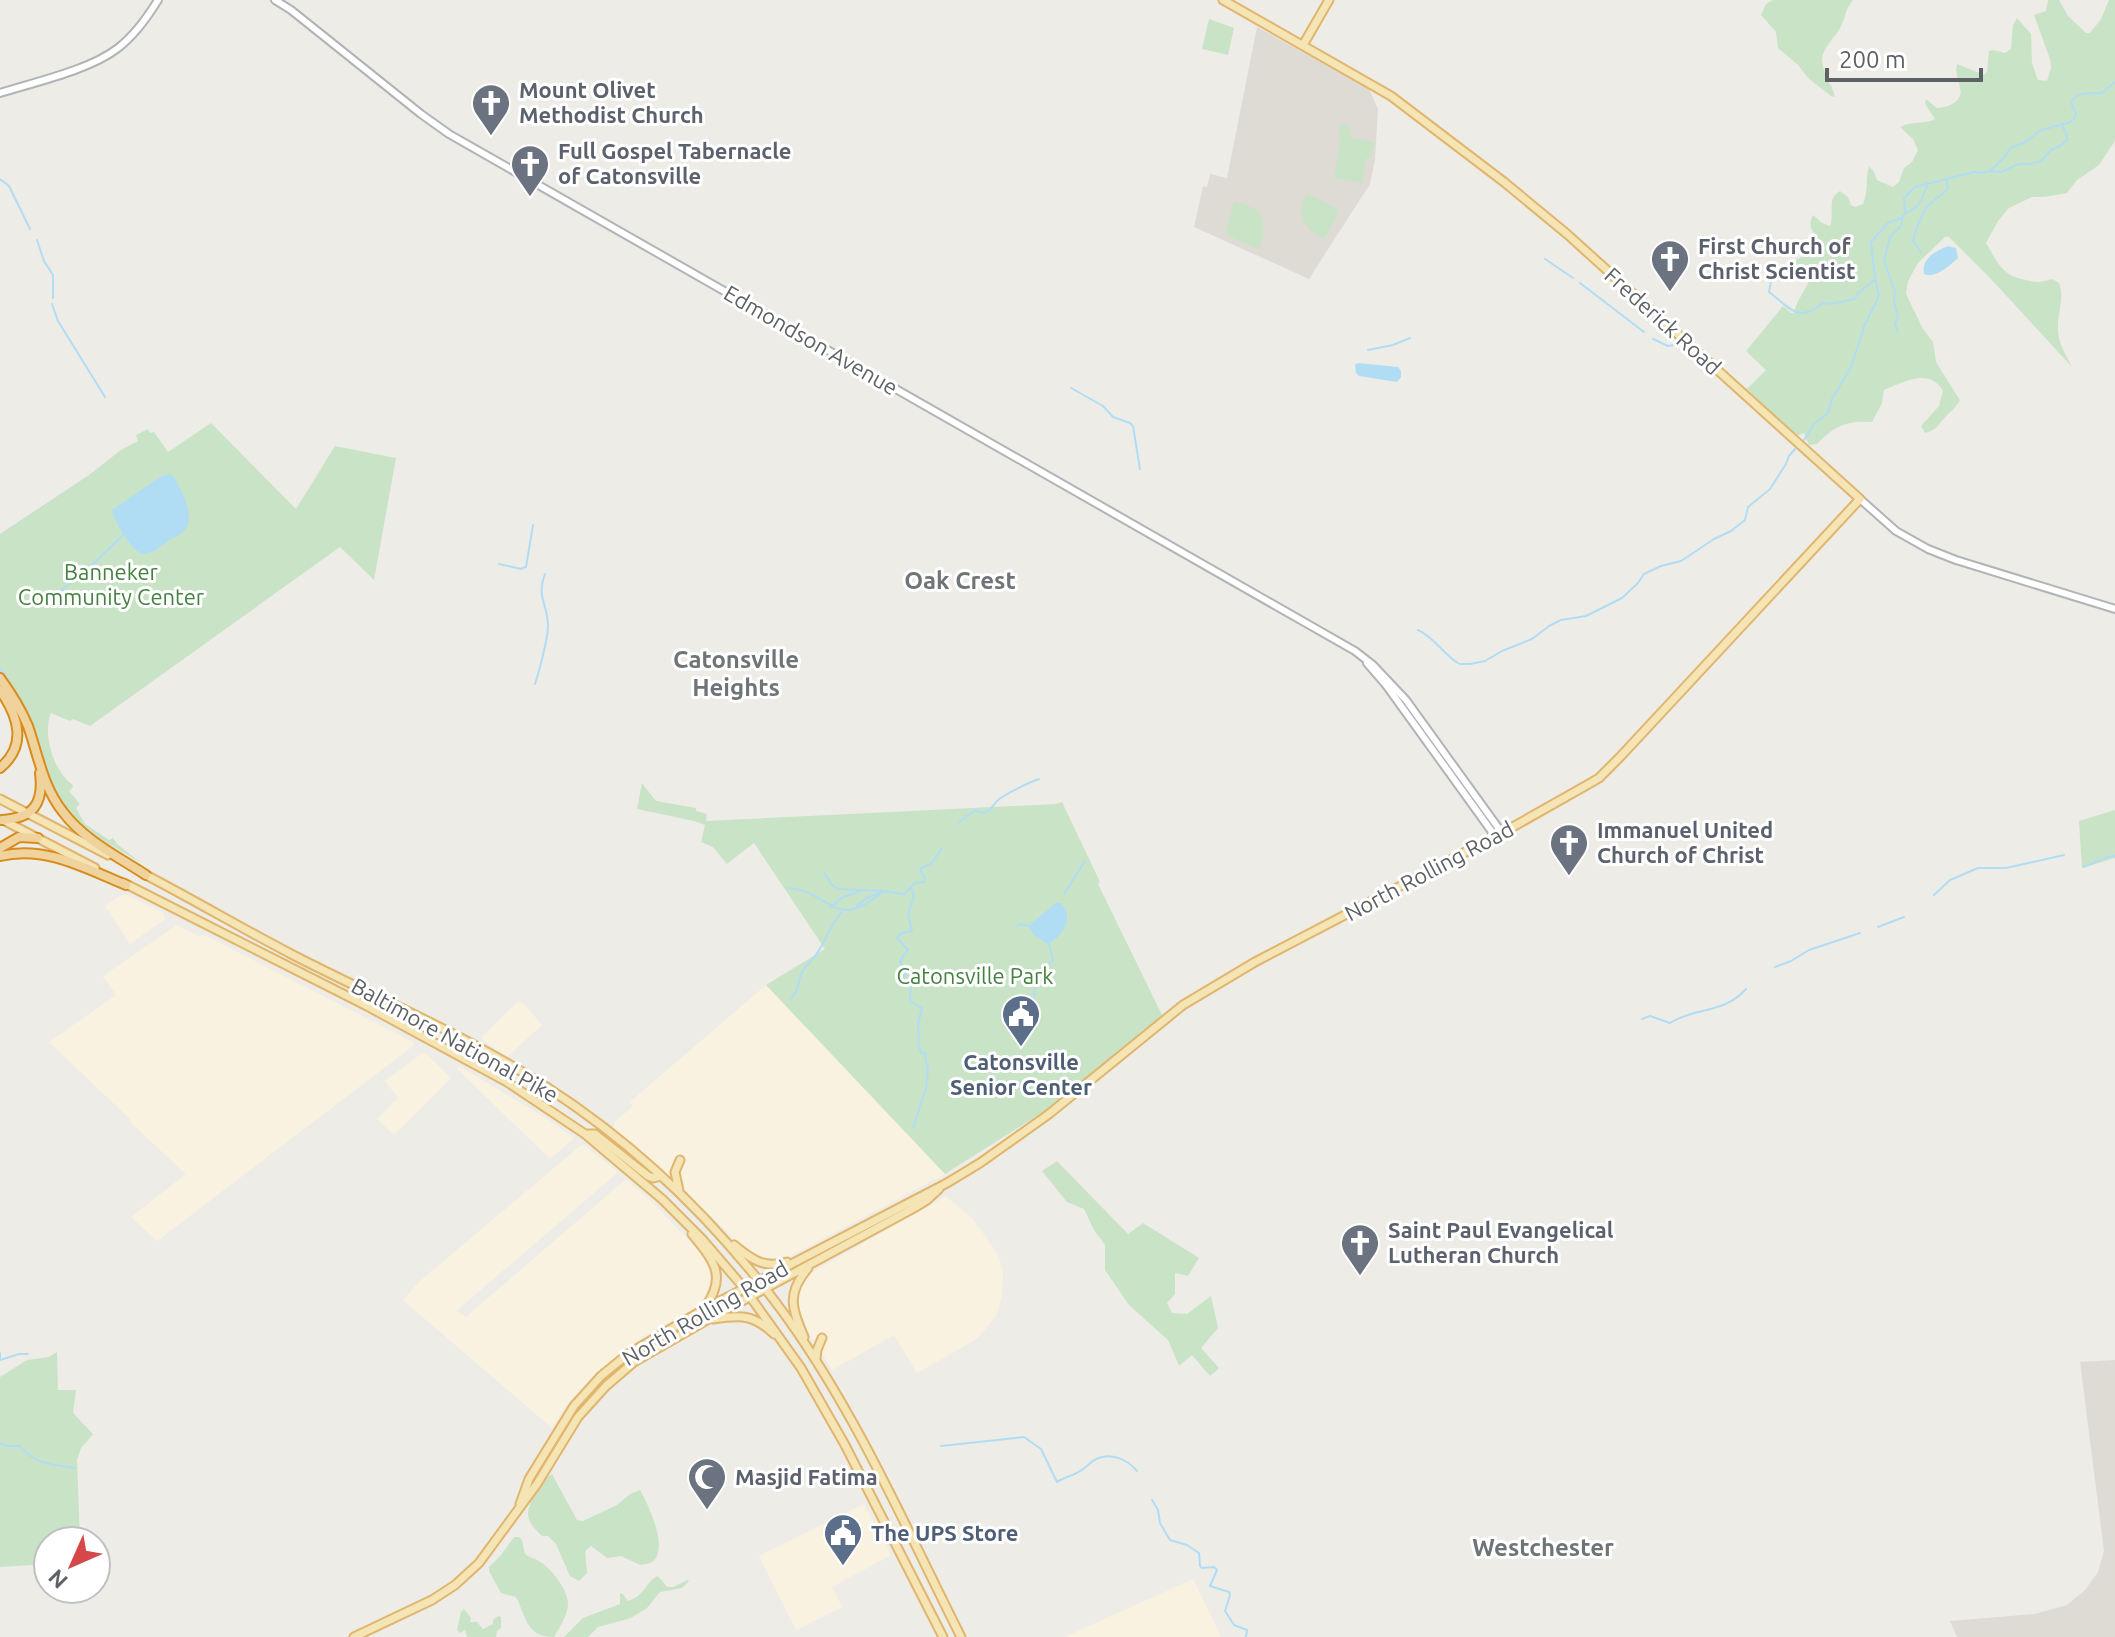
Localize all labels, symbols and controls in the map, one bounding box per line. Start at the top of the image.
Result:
scale bar [1827,32,1981,82]
text: 200 m [1839,46,1906,73]
place label: Mount Olivet Methodist Church [519,77,704,127]
church icon: Mount Olivet Methodist Church [470,82,512,137]
place label: Full Gospel Tabernacle of Catonsville [558,138,792,188]
church icon: Full Gospel Tabernacle of Catonsville [509,143,551,198]
place label: First Church of Christ Scientist [1698,233,1856,283]
church icon: First Church of Christ Scientist [1649,238,1691,293]
street label: Frederick Road [1600,262,1726,379]
street label: Edmondson Avenue [720,280,903,400]
park label: Banneker Community Center [18,559,205,609]
district label: Oak Crest [904,567,1016,594]
district label: Catonsville Heights [673,646,799,701]
street label: North Rolling Road [1340,816,1517,926]
place label: Immanuel United Church of Christ [1597,817,1773,867]
church icon: Immanuel United Church of Christ [1548,822,1590,877]
park label: Catonsville Park [897,963,1053,988]
street label: Baltimore National Pike [348,972,563,1107]
public building icon: Catonsville Senior Center [1000,993,1042,1048]
place label: Catonsville Senior Center [950,1049,1092,1099]
place label: Saint Paul Evangelical Lutheran Church [1388,1217,1614,1267]
church icon: Saint Paul Evangelical Lutheran Church [1339,1222,1381,1277]
street label: North Rolling Road [617,1255,792,1370]
mosque icon: Masjid Fatima [686,1456,728,1511]
place label: Masjid Fatima [735,1464,878,1489]
public building icon: The UPS Store [822,1512,864,1567]
place label: The UPS Store [871,1520,1018,1545]
north arrow [32,1525,112,1605]
district label: Westchester [1472,1534,1614,1561]
text: N [43,1565,72,1594]

